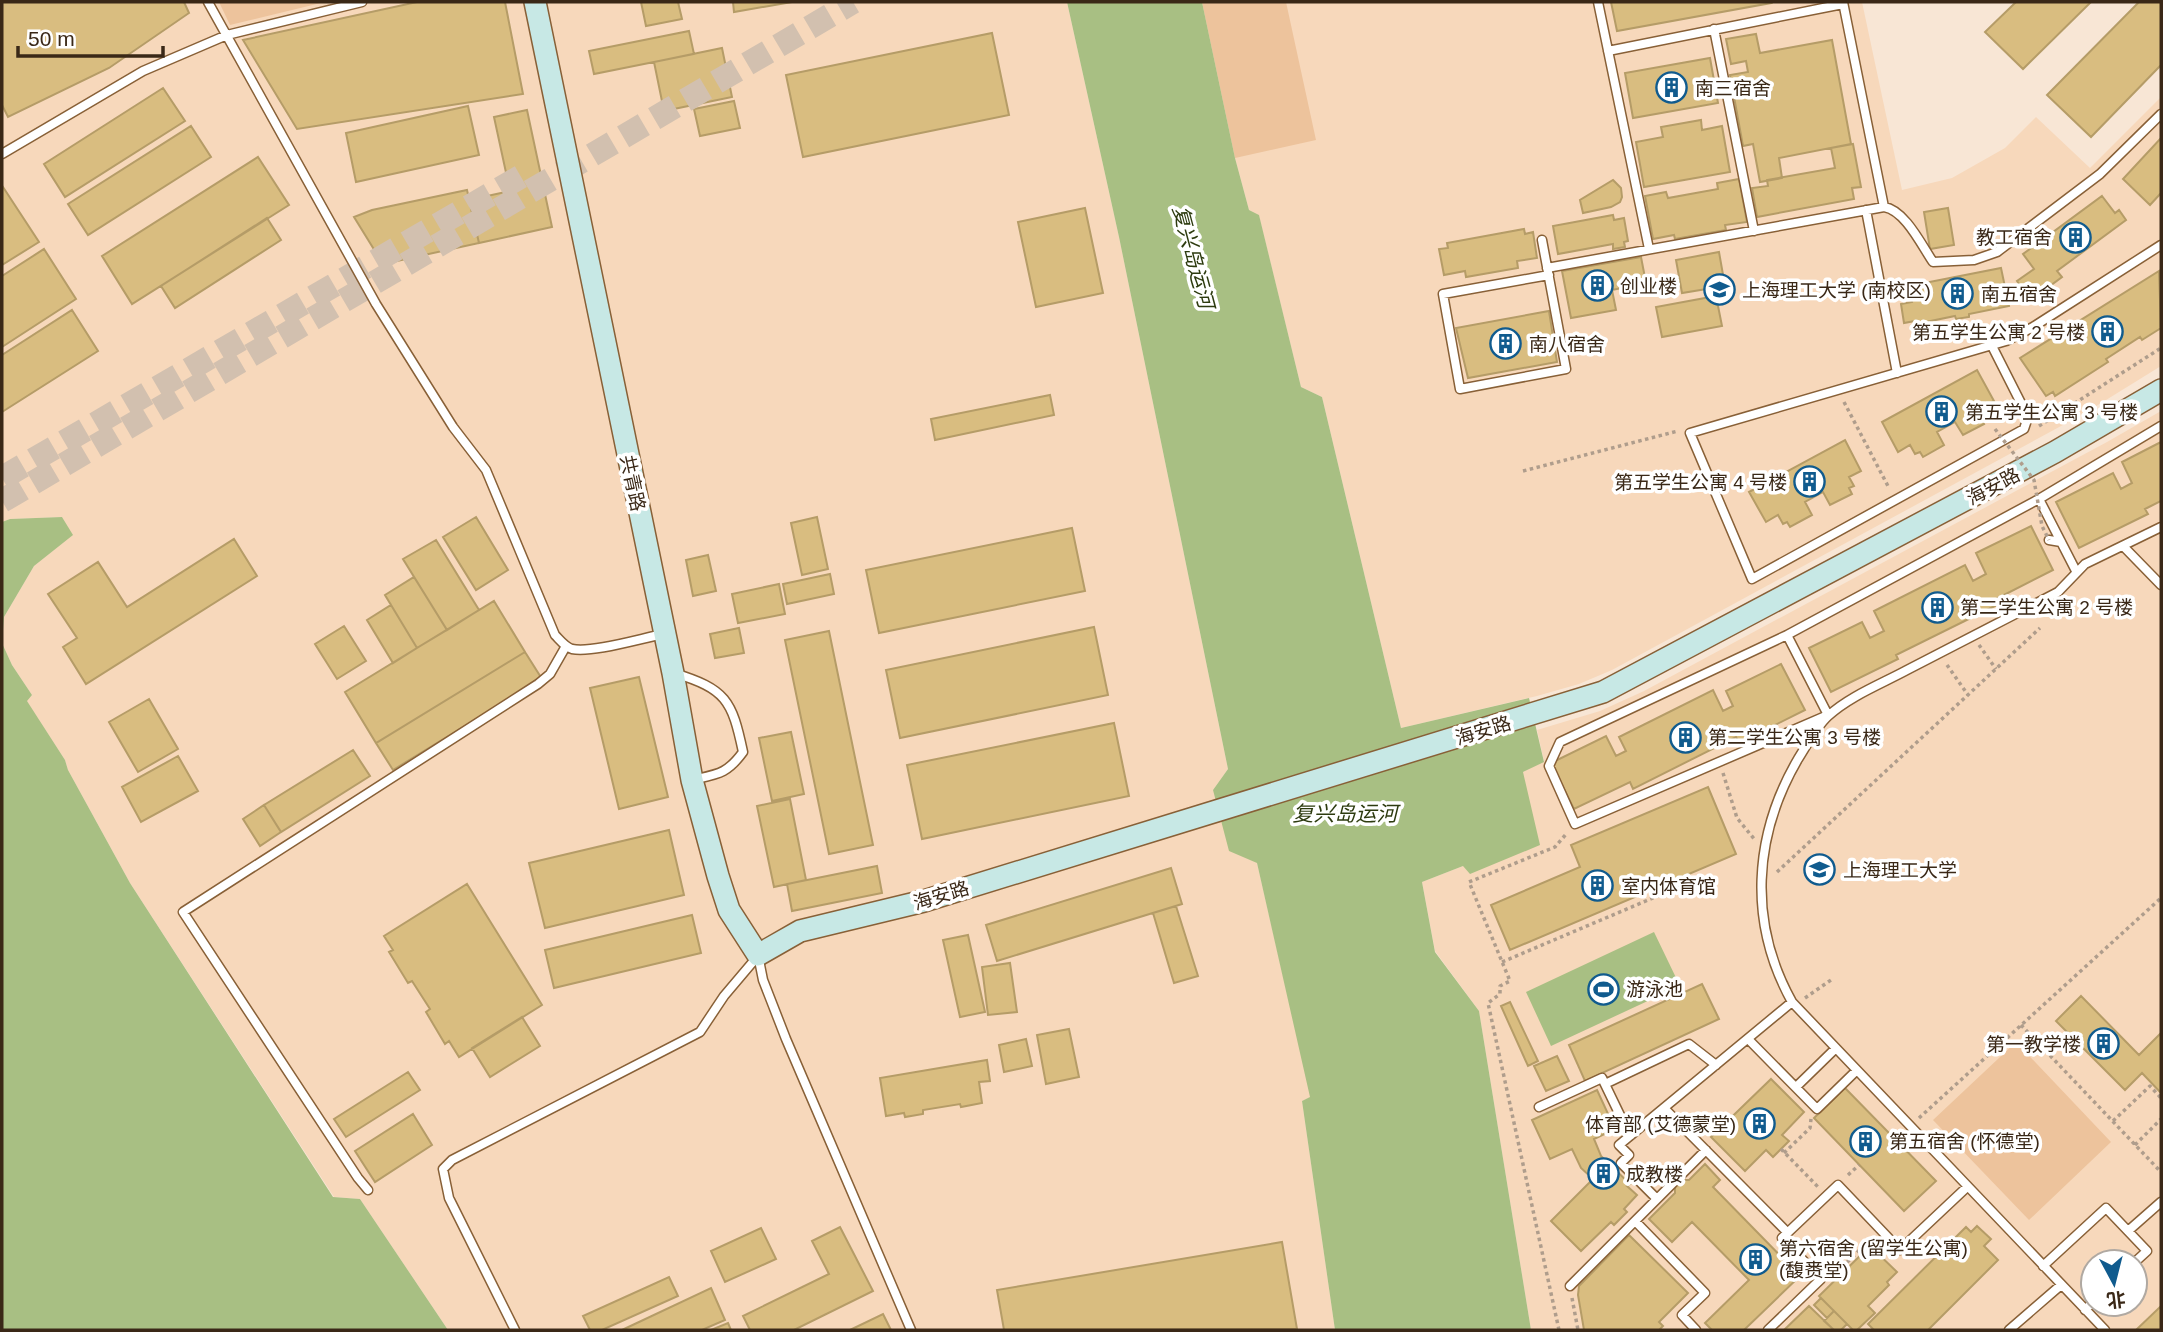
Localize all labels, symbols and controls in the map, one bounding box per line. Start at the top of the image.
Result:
scale bar [18,14,163,58]
text: 50 m [28,27,75,50]
building icon: 南三宿舍 [1655,71,1689,105]
place label: 南三宿舍 [1695,78,1771,99]
water label: 复兴岛运河 [1169,203,1219,314]
building icon: 教工宿舍 [2058,220,2092,254]
place label: 教工宿舍 [1976,227,2052,248]
building icon: 创业楼 [1580,269,1614,303]
school or university icon: 上海理工大学 (南校区) [1702,273,1736,307]
place label: 创业楼 [1620,276,1677,297]
building icon: 南五宿舍 [1941,277,1975,311]
place label: 上海理工大学 (南校区) [1742,280,1931,301]
place label: 南五宿舍 [1981,284,2057,305]
building icon: 第五学生公寓 2 号楼 [2091,315,2125,349]
place label: 第五学生公寓 2 号楼 [1912,322,2085,343]
building icon: 南八宿舍 [1489,327,1523,361]
place label: 南八宿舍 [1529,334,1605,355]
building icon: 第五学生公寓 3 号楼 [1925,395,1959,429]
place label: 第五学生公寓 3 号楼 [1965,402,2138,423]
street label: 共青路 [616,453,649,513]
street label: 海安路 [1963,464,2023,509]
building icon: 第五学生公寓 4 号楼 [1793,465,1827,499]
place label: 第五学生公寓 4 号楼 [1614,472,1787,493]
building icon: 第二学生公寓 2 号楼 [1920,590,1954,624]
place label: 第二学生公寓 2 号楼 [1960,597,2133,618]
street label: 海安路 [1453,712,1513,749]
building icon: 第二学生公寓 3 号楼 [1668,720,1702,754]
place label: 第二学生公寓 3 号楼 [1708,727,1881,748]
water label: 复兴岛运河 [1293,802,1401,825]
school or university icon: 上海理工大学 [1803,853,1837,887]
place label: 上海理工大学 [1843,860,1957,881]
building icon: 室内体育馆 [1581,869,1615,903]
place label: 室内体育馆 [1621,876,1716,897]
street label: 海安路 [911,877,971,914]
sports icon: 游泳池 [1586,972,1620,1006]
place label: 游泳池 [1626,979,1683,1000]
building icon: 第一教学楼 [2087,1027,2121,1061]
place label: 第一教学楼 [1986,1034,2081,1055]
building icon: 体育部 (艾德蒙堂) [1742,1107,1776,1141]
place label: 体育部 (艾德蒙堂) [1585,1114,1736,1135]
building icon: 第五宿舍 (怀德堂) [1849,1124,1883,1158]
place label: 第五宿舍 (怀德堂) [1889,1131,2040,1152]
building icon: 成教楼 [1586,1157,1620,1191]
place label: 成教楼 [1626,1164,1683,1185]
place label: 第六宿舍 (留学生公寓) (馥赉堂) [1779,1238,1968,1281]
building icon: 第六宿舍 (留学生公寓) (馥赉堂) [1739,1242,1773,1276]
north arrow [2079,1248,2149,1318]
text: 北 [2105,1288,2127,1311]

